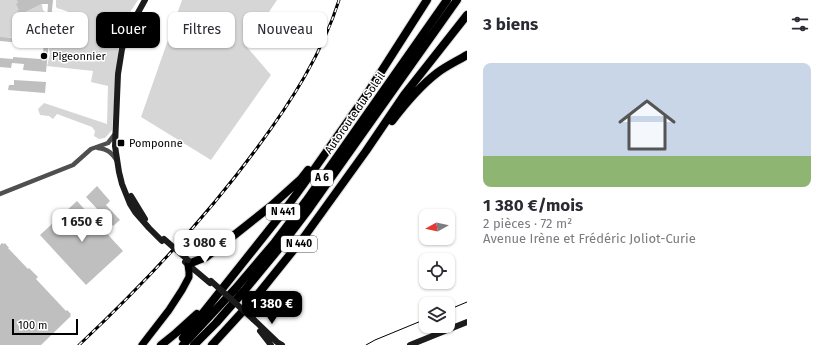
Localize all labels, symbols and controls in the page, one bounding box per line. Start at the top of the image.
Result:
chip: Acheter [12,12,88,48]
chip: Louer [96,12,160,48]
chip: Filtres [168,12,235,48]
chip: Nouveau [243,12,327,48]
icon: filters [789,13,811,35]
text: 3 biens [483,14,538,35]
place label: Pigeonnier [52,50,106,63]
marker: Pigeonnier [39,51,49,61]
street label: Autoroute du Soleil [322,70,388,156]
icon: home [611,89,683,161]
place label: Pomponne [129,137,183,150]
marker: Pomponne [116,138,126,148]
road number: A 6 [311,170,333,186]
text: 1 380 €/mois [483,195,583,216]
road number: N 441 [266,204,300,220]
pin: 1 650 € [45,209,119,243]
north arrow [419,209,455,245]
map controls [419,209,455,333]
text: 1 650 € [61,214,103,229]
text: 2 pièces · 72 m² [483,216,572,231]
pin: 3 080 € [168,230,242,264]
text: Avenue Irène et Frédéric Joliot-Curie [483,231,696,246]
text: 3 080 € [183,235,227,250]
road number: N 440 [281,236,317,252]
button: locate [419,253,455,289]
pin: 1 380 € [235,291,309,325]
text: 1 380 € [251,296,293,311]
button: layers [419,297,455,333]
scale bar [12,317,78,336]
text: 100 m [18,319,47,332]

